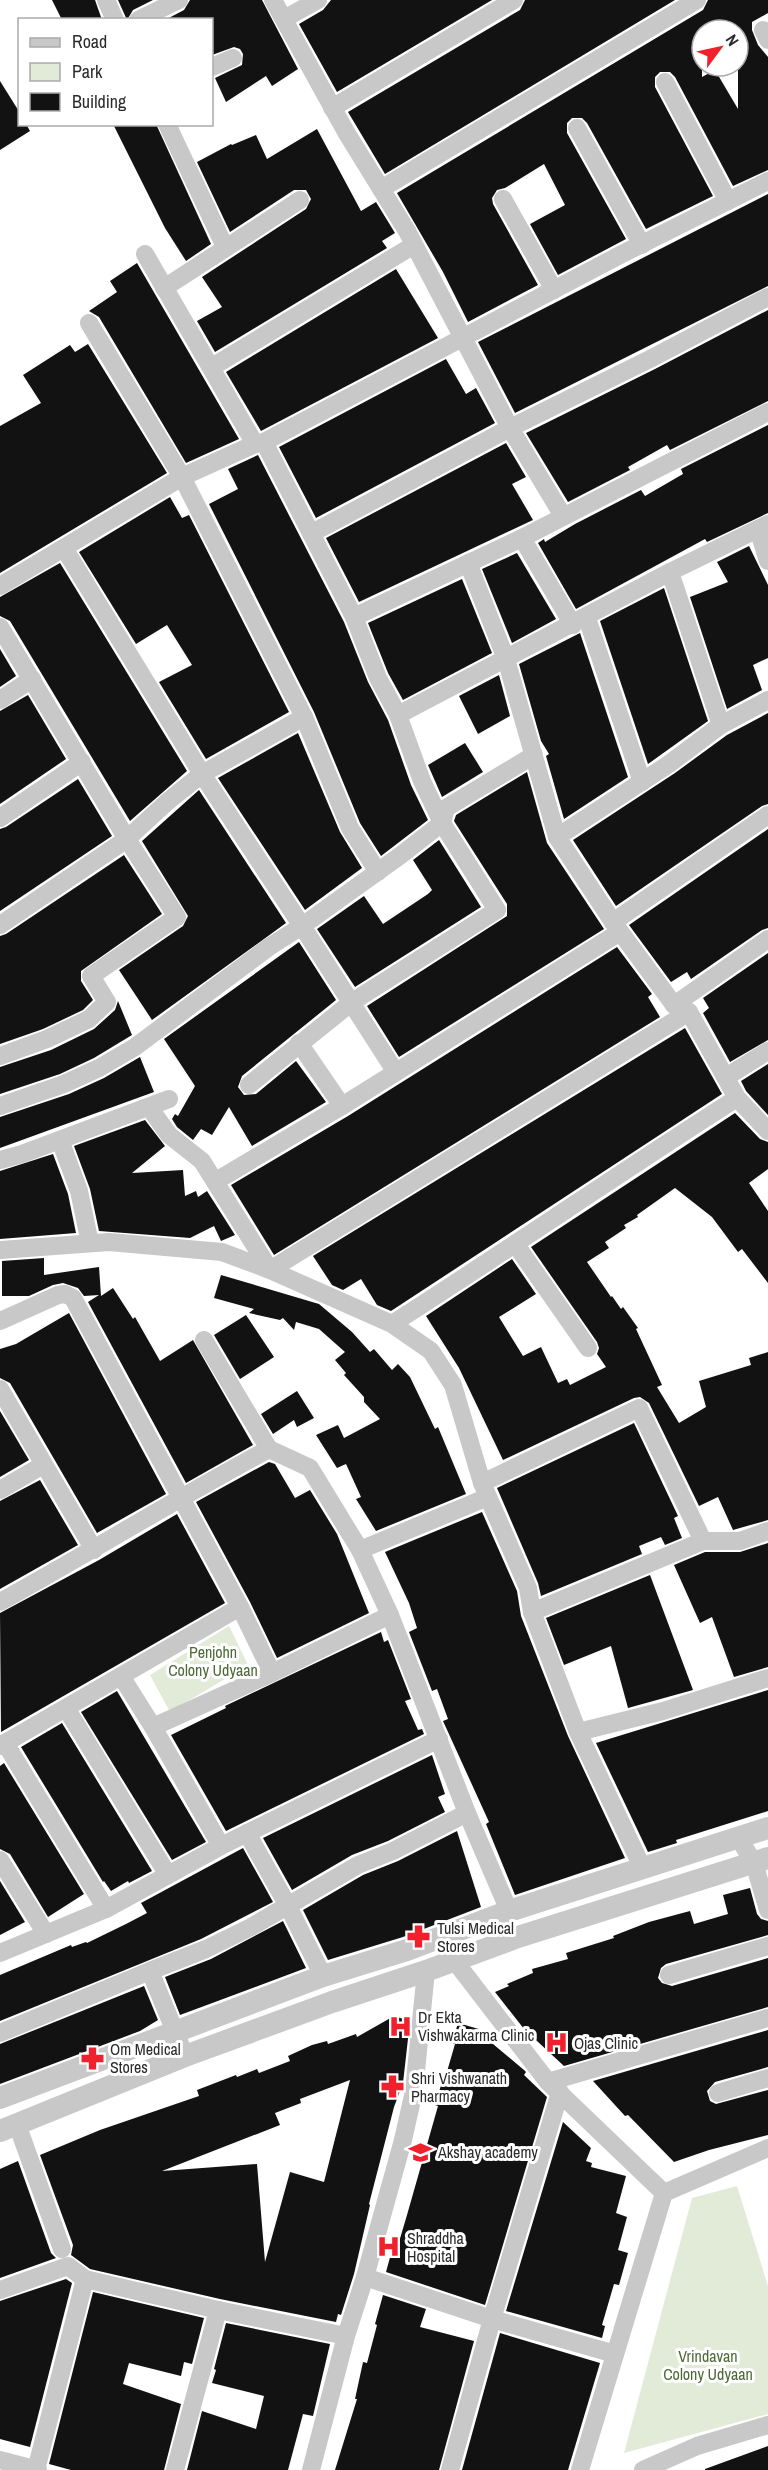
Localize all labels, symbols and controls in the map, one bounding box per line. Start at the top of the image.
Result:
legend [18,18,213,126]
north arrow [690,18,750,78]
text: Road [72,29,107,54]
text: N [721,30,744,50]
text: Park [72,59,103,84]
text: Building [72,89,127,114]
park label: Penjohn Colony Udyaan [168,1641,258,1681]
place label: Tulsi Medical Stores [437,1917,514,1957]
pharmacy icon: Tulsi Medical Stores [406,1924,432,1950]
place label: Dr Ekta Vishwakarma Clinic [418,2006,535,2046]
hospital icon: Dr Ekta Vishwakarma Clinic [387,2013,413,2039]
hospital icon: Ojas Clinic [543,2030,569,2056]
place label: Ojas Clinic [574,2032,639,2054]
place label: Om Medical Stores [110,2038,181,2078]
pharmacy icon: Om Medical Stores [79,2045,105,2071]
place label: Shri Vishwanath Pharmacy [411,2067,507,2107]
pharmacy icon: Shri Vishwanath Pharmacy [380,2074,406,2100]
school or university icon: Akshay academy [407,2139,433,2165]
place label: Akshay academy [437,2141,538,2163]
place label: Shraddha Hospital [407,2227,465,2267]
hospital icon: Shraddha Hospital [376,2234,402,2260]
park label: Vrindavan Colony Udyaan [663,2345,753,2385]

